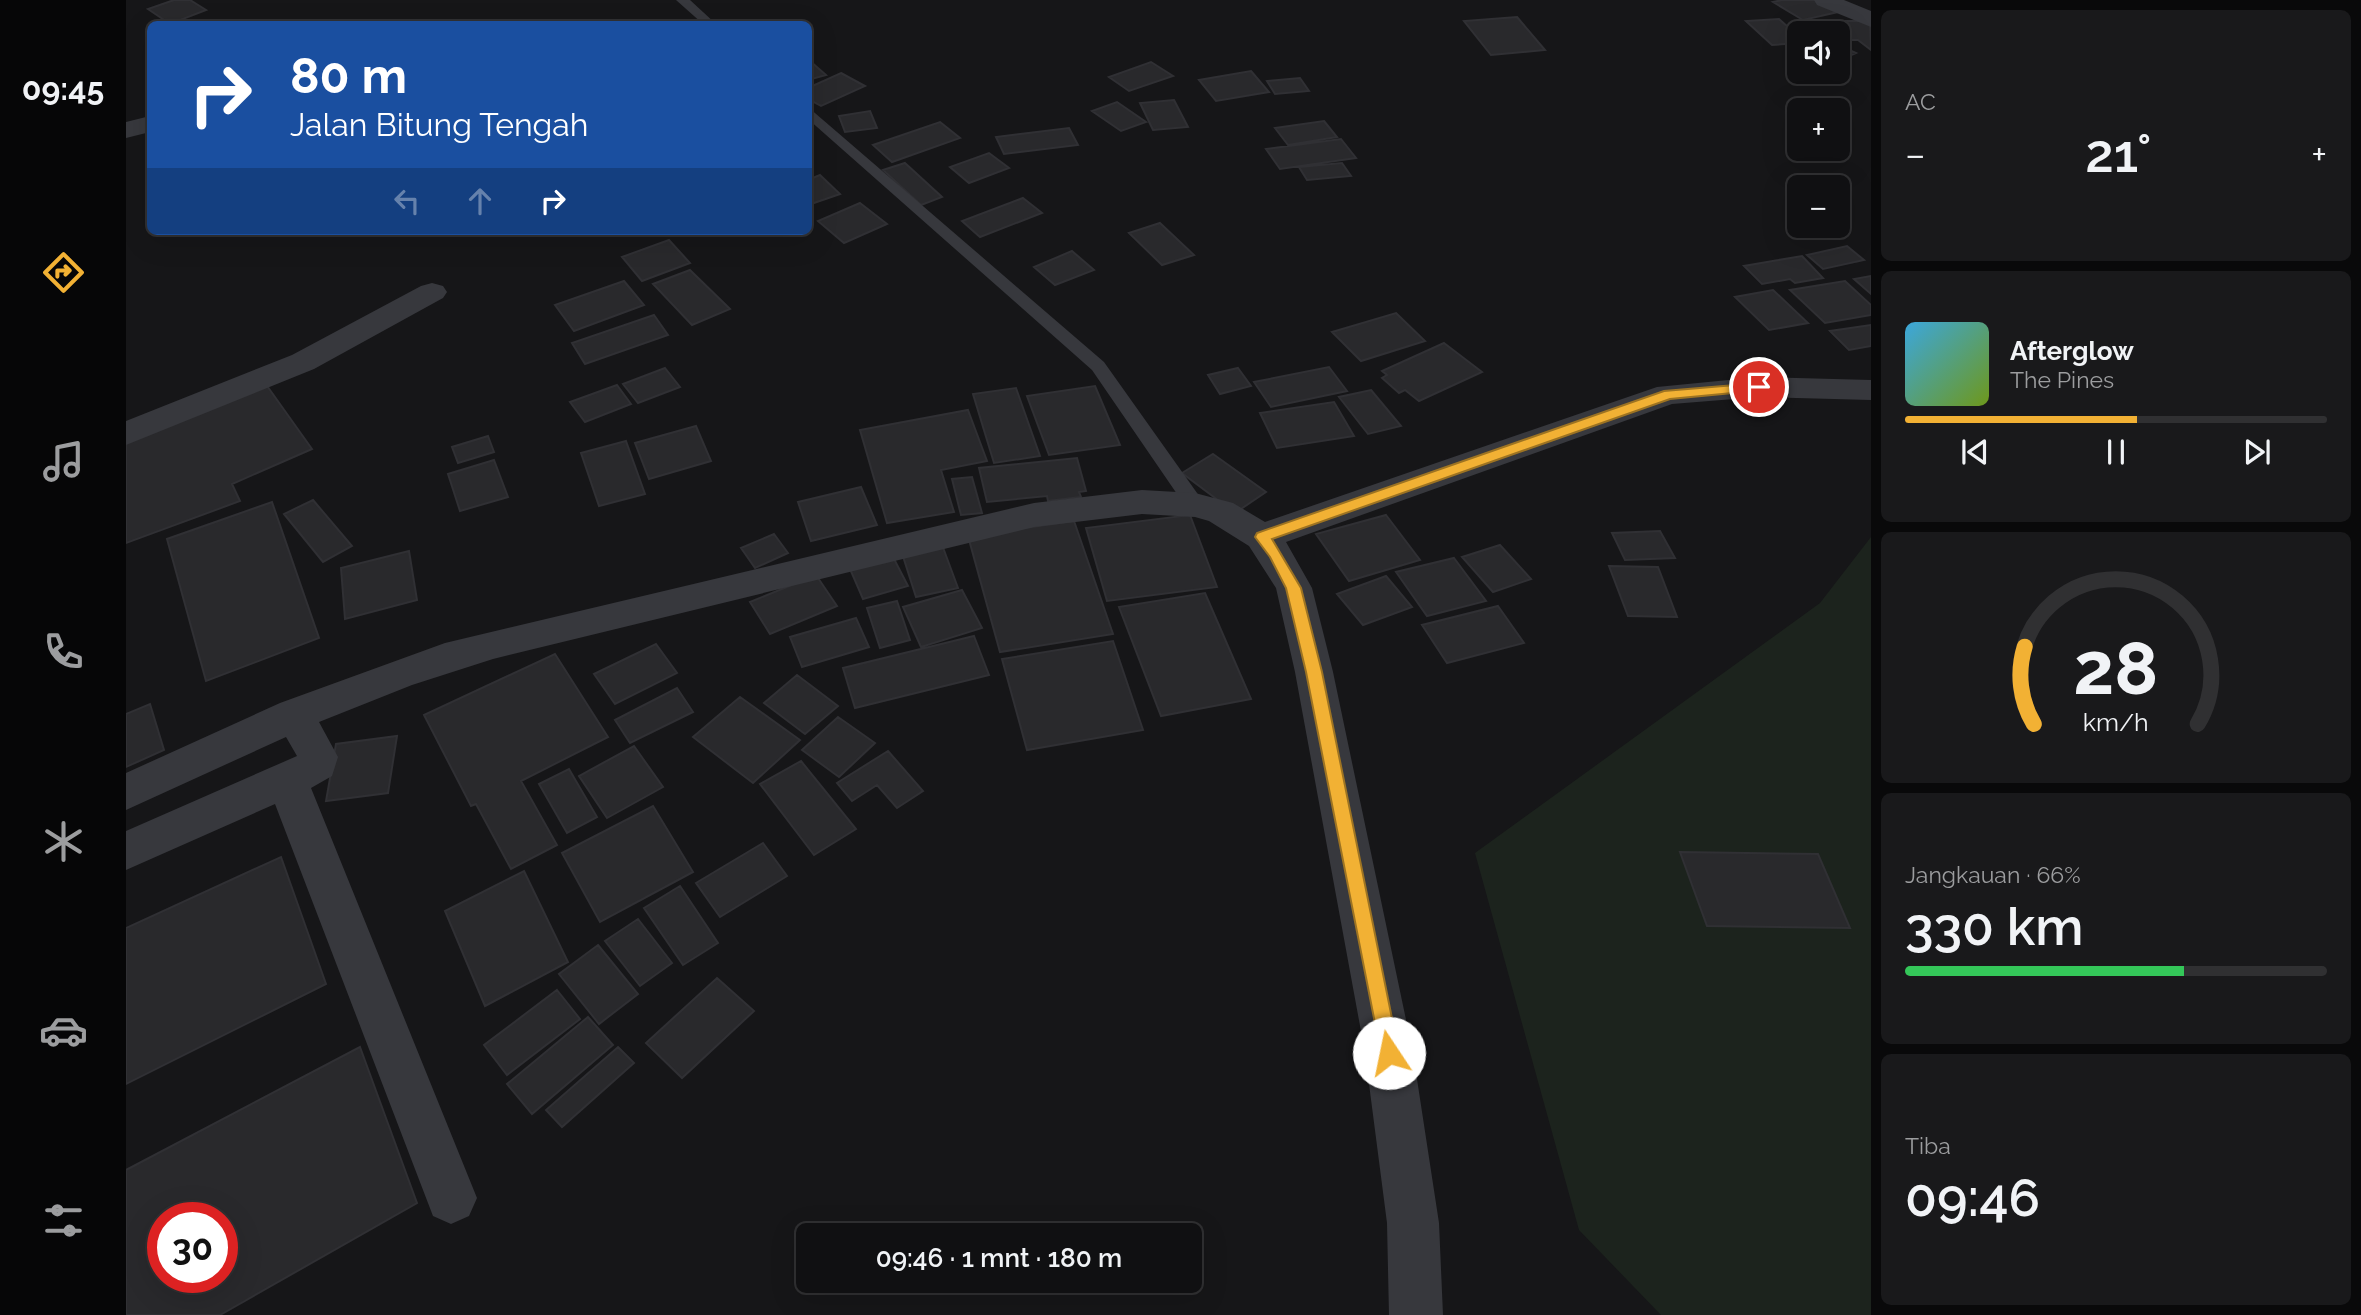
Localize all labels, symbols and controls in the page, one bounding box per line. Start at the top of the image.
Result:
map controls [1787,21,1850,238]
button: sound [1787,21,1850,84]
text: 80 m [290,47,407,104]
icon: right [175,49,266,140]
text: 09:45 [22,70,104,107]
text: AC [1905,88,1936,115]
button: + [1787,98,1850,161]
text: Jalan Bitung Tengah [290,106,588,143]
text: 21° [2085,123,2152,184]
text: − [1905,132,1925,177]
text: + [2311,132,2327,177]
button: − [1787,175,1850,238]
icon: left [388,182,426,220]
icon: ahead [461,182,499,220]
icon: right [534,182,572,220]
icon: directions [39,248,88,297]
text: Afterglow [2010,336,2134,366]
pin [1729,357,1789,417]
text: The Pines [2010,366,2114,393]
icon: arrive [1740,368,1778,406]
icon: previous [1956,433,1994,471]
icon: pause [2097,433,2135,471]
icon: next [2238,433,2276,471]
icon: music [39,437,88,486]
text: 28 [2073,626,2159,711]
icon: phone [39,627,88,676]
text: km/h [2083,706,2149,736]
icon: climate [39,817,88,866]
text: Jangkauan · 66% [1905,861,2081,888]
text: 330 km [1905,896,2084,957]
icon: car [39,1006,88,1055]
position arrow [1352,1016,1426,1090]
text: Tiba [1905,1132,1951,1159]
text: 09:46 [1905,1167,2040,1228]
icon: filters [39,1196,88,1245]
speed limit sign: 30 [147,1202,238,1293]
text: 09:46 · 1 mnt · 180 m [876,1243,1122,1273]

